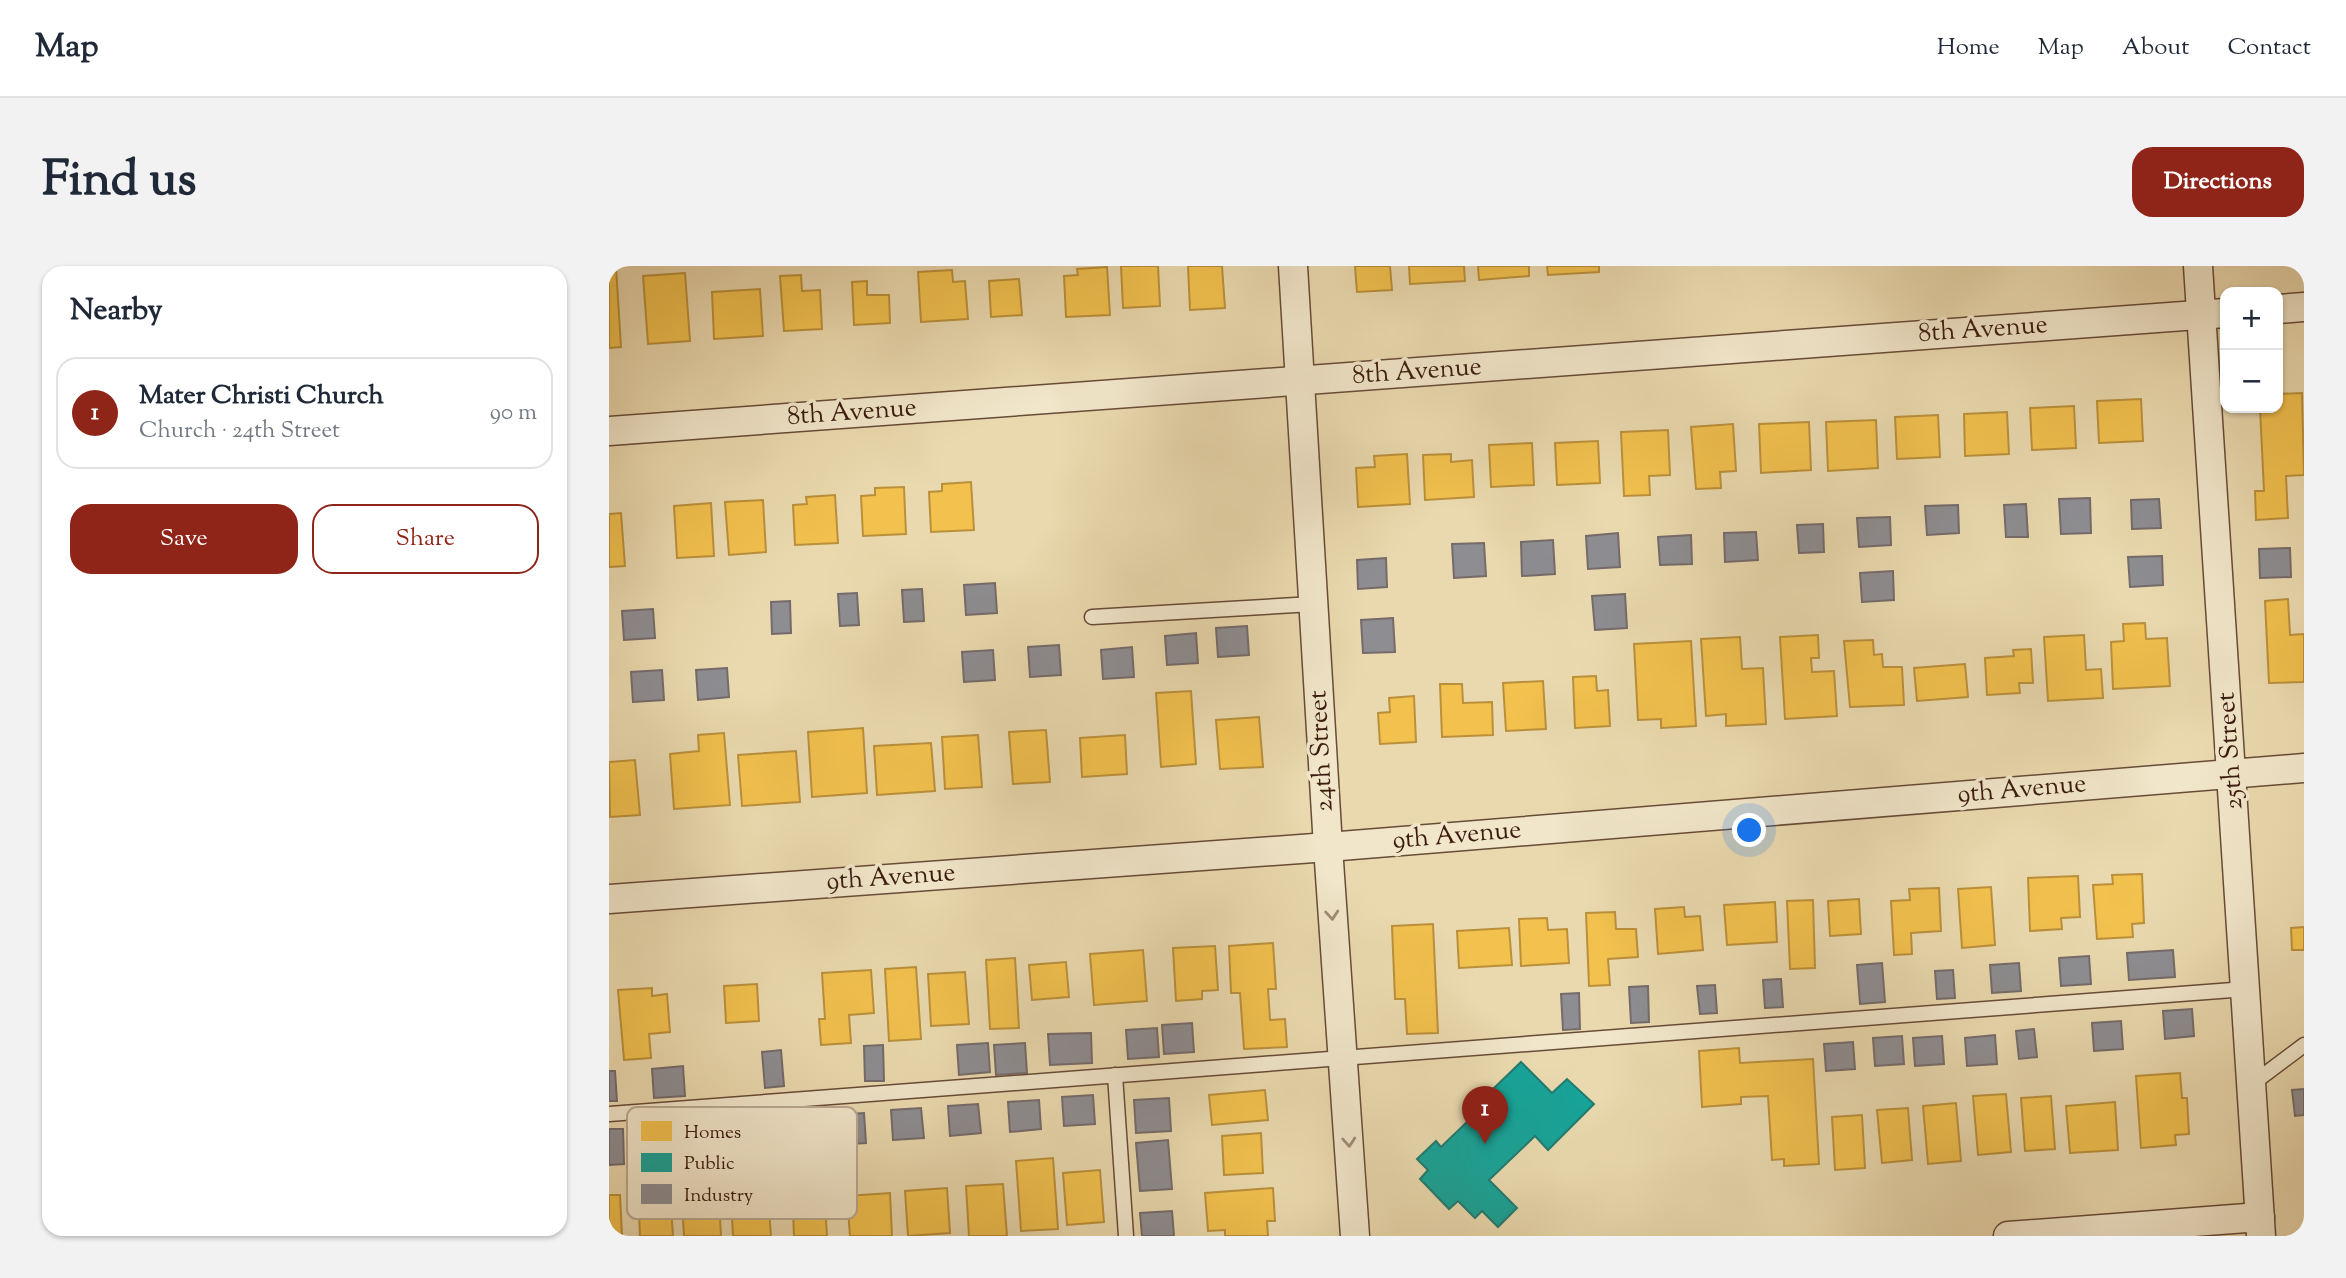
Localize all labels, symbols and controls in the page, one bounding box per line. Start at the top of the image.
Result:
text: Map [35,24,99,72]
text: Home [1937,31,2000,65]
text: Map [2038,31,2084,65]
text: About [2122,31,2189,65]
text: Contact [2227,31,2311,65]
text: Find us [42,147,196,217]
button: Directions [2132,147,2304,217]
map controls [2220,287,2283,413]
button: + [2220,287,2283,350]
text: Nearby [70,290,162,333]
street label: 8th Avenue [1917,307,2049,353]
street label: 8th Avenue [1351,349,1483,395]
button: − [2220,350,2283,413]
text: Mater Christi Church [139,378,384,415]
street label: 8th Avenue [786,390,918,436]
text: 1 [91,397,99,430]
text: 90 m [490,397,537,430]
text: Church · 24th Street [139,415,340,448]
button: Save [70,504,298,574]
button: Share [312,504,539,574]
street label: 24th Street [1300,689,1344,813]
street label: 25th Street [2208,691,2254,811]
street label: 9th Avenue [1956,766,2088,814]
street label: 9th Avenue [1391,812,1523,860]
your location [1732,813,1766,847]
street label: 9th Avenue [825,855,957,901]
one-way arrow [1325,910,1340,921]
pin: 1 [1462,1086,1508,1144]
legend [627,1107,857,1219]
text: Homes [684,1120,741,1147]
one-way arrow [1341,1137,1356,1148]
text: Public [684,1151,735,1178]
text: Industry [684,1183,754,1210]

